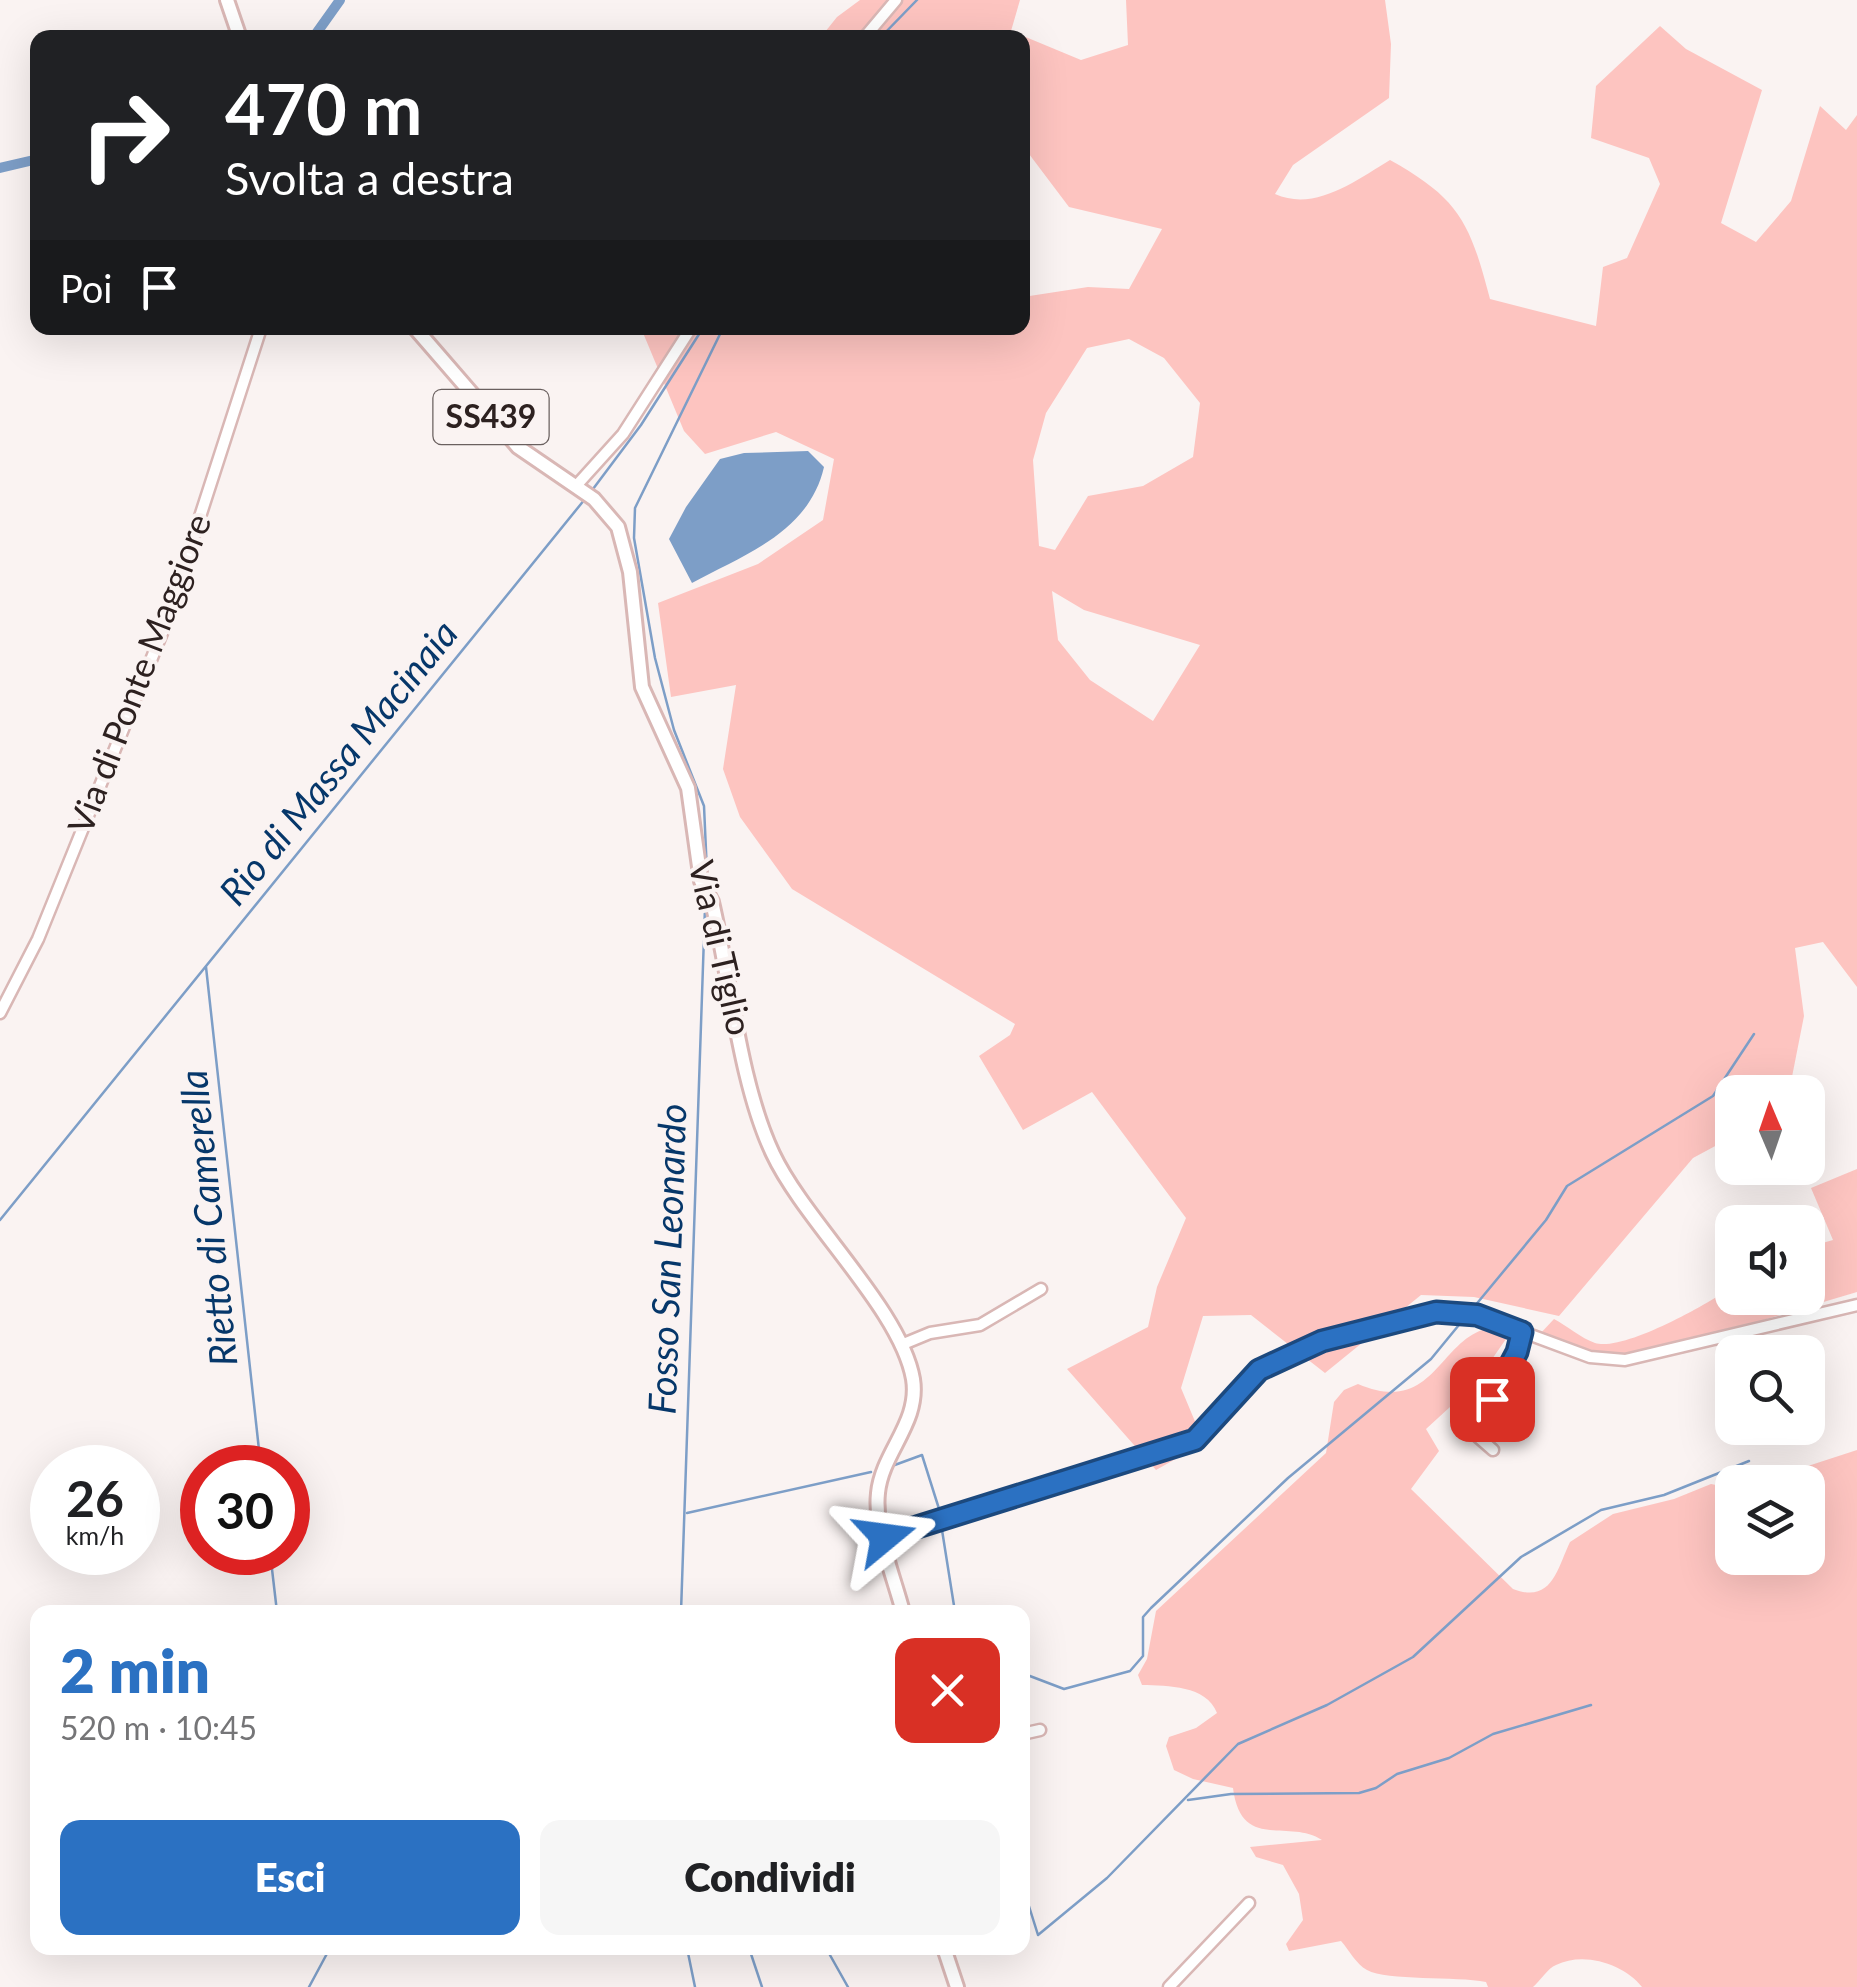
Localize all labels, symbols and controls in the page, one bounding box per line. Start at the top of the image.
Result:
text: 470 m [225,66,422,150]
icon: right [60,70,190,200]
text: Svolta a destra [225,151,514,205]
icon: arrive [132,260,187,315]
text: Poi [60,265,112,311]
road number: SS439 [434,390,548,444]
street label: Via di Ponte Maggiore [58,508,218,839]
water label: Rio di Massa Macinaia [209,610,466,913]
street label: Via di Tiglio [681,856,762,1039]
water label: Rietto di Camerella [169,1068,245,1369]
north arrow [1715,1075,1825,1185]
map controls [1715,1075,1825,1575]
water label: Fosso San Leonardo [638,1103,694,1415]
button: sound [1715,1205,1825,1315]
button: search [1715,1335,1825,1445]
pin [1450,1357,1535,1442]
icon: arrive [1465,1372,1520,1427]
speed limit sign: 30 [180,1445,310,1575]
button: layers [1715,1465,1825,1575]
text: 26 [66,1468,124,1528]
position arrow [833,1485,937,1589]
text: km/h [66,1520,124,1550]
text: 2 min [60,1634,210,1706]
button: close [895,1638,1000,1743]
text: 520 m · 10:45 [60,1708,257,1747]
button: Esci [60,1820,520,1935]
button: Condividi [540,1820,1000,1935]

